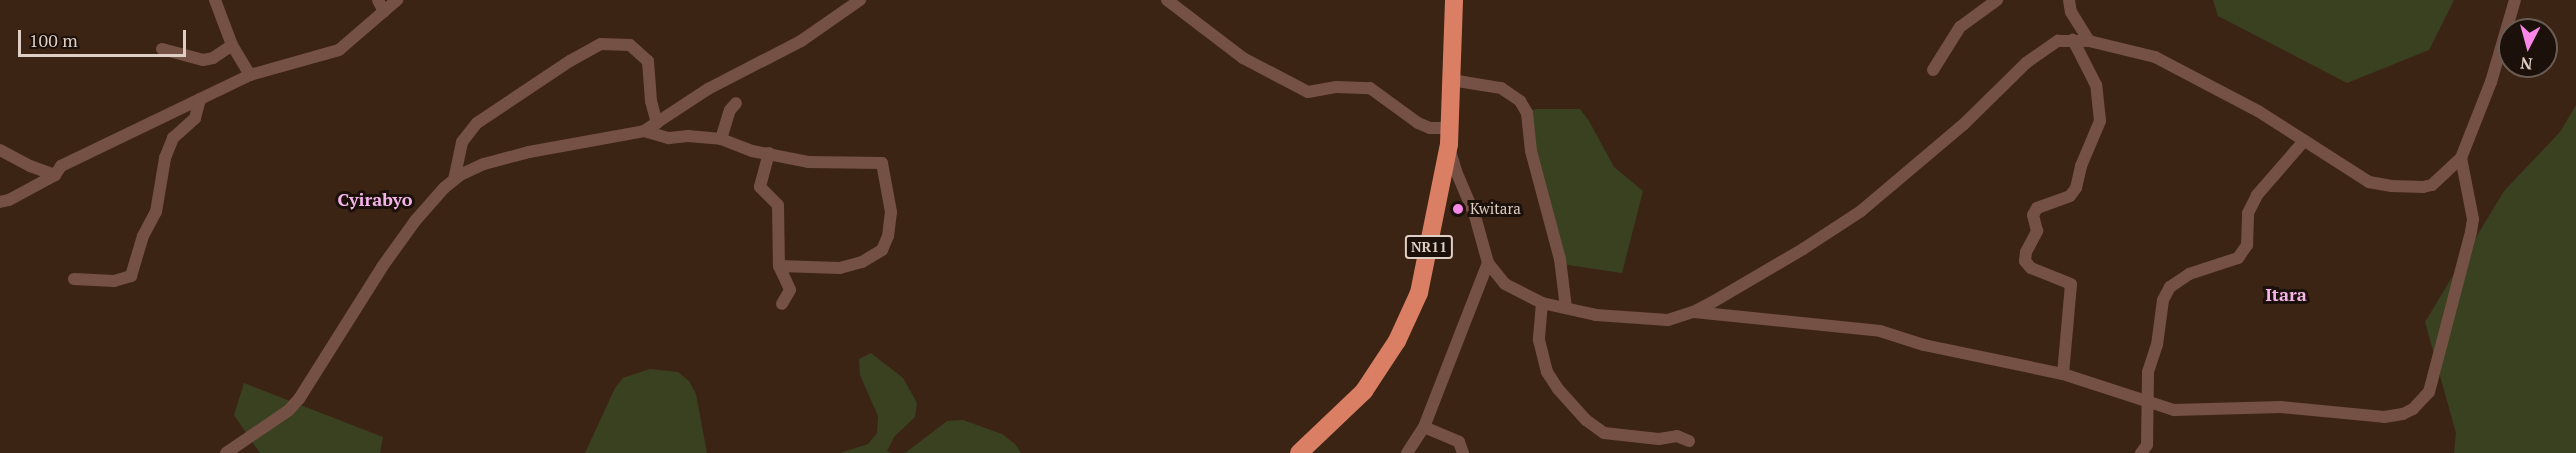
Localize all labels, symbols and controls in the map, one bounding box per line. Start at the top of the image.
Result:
scale bar [21,18,189,56]
north arrow [2498,18,2558,78]
text: 100 m [29,28,78,52]
text: N [2519,52,2534,75]
district label: Cyirabyo [338,188,412,210]
place label: Kwitara [1470,200,1521,218]
marker: Kwitara [1451,202,1465,216]
road number: NR11 [1404,236,1454,258]
district label: Itara [2265,283,2307,305]

